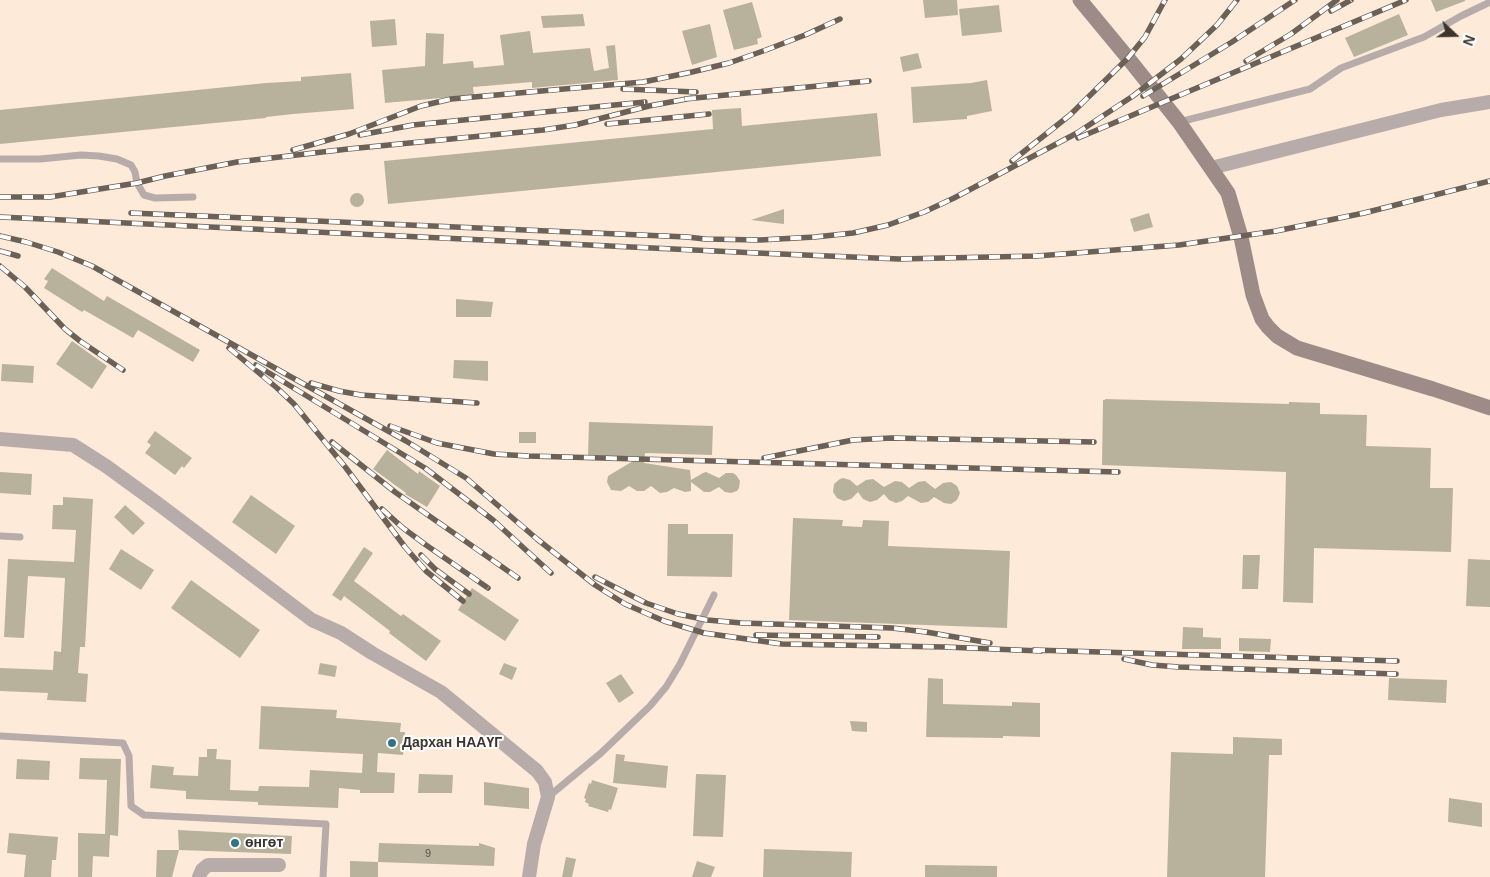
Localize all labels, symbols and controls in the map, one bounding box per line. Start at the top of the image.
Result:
north arrow [1430,10,1480,60]
text: N [1460,33,1478,48]
place label: Дархан НААҮГ [402,735,502,751]
marker: Дархан НААҮГ [386,737,398,749]
place label: өнгөт [245,835,283,851]
marker: өнгөт [229,837,241,849]
house number: 9 [425,847,431,861]

